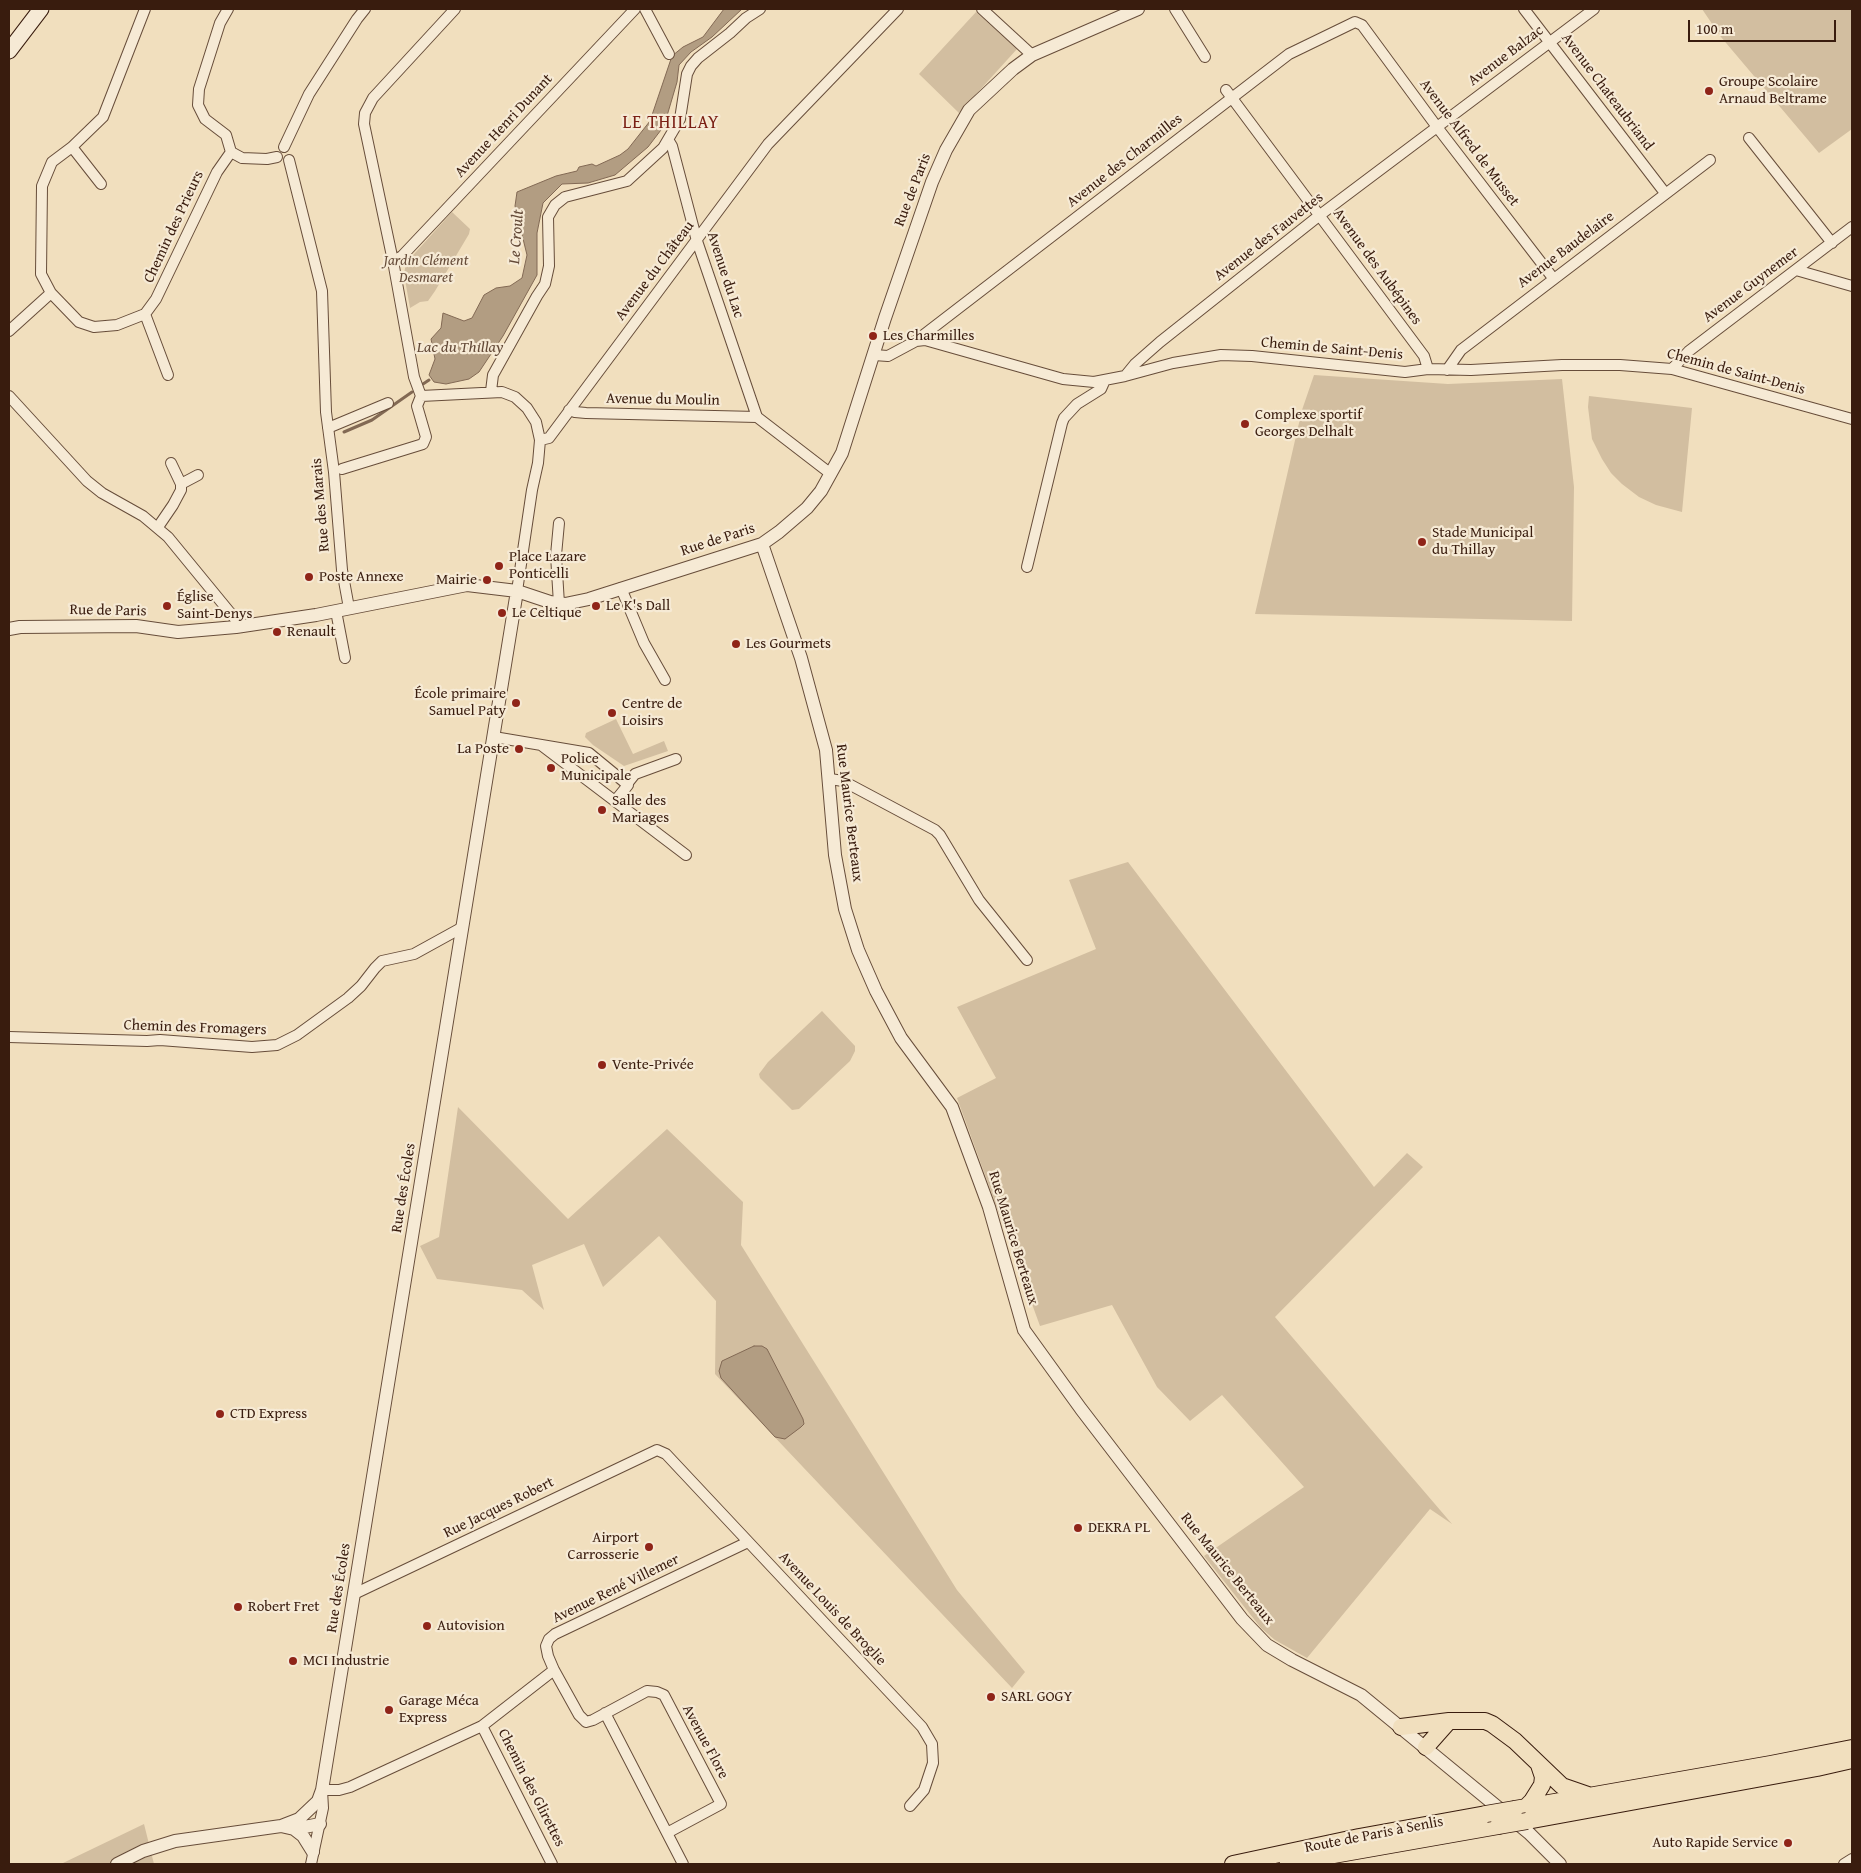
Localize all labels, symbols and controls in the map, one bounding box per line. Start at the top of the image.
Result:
scale bar [1691,10,1838,42]
text: 100 m [1696,18,1733,39]
street label: Avenue Balzac [1465,22,1547,90]
street label: Avenue Chateaubriand [1557,30,1657,154]
street label: Avenue Henri Dunant [451,71,557,181]
place label: Groupe Scolaire Arnaud Beltrame [1719,73,1827,108]
street label: Avenue Alfred de Musset [1415,76,1523,210]
marker: Groupe Scolaire Arnaud Beltrame [1703,85,1715,97]
street label: Avenue des Charmilles [1064,110,1186,212]
district label: LE THILLAY [621,112,721,134]
street label: Rue de Paris [891,151,935,229]
street label: Chemin des Prieurs [140,168,208,286]
street label: Avenue des Fauvettes [1211,189,1327,285]
street label: Avenue des Aubépines [1329,205,1425,329]
street label: Avenue Baudelaire [1514,208,1618,292]
water label: Le Croult [506,209,528,265]
street label: Avenue du Château [612,218,698,324]
street label: Avenue du Lac [703,229,747,321]
street label: Avenue Guynemer [1700,243,1802,327]
park label: Jardin Clément Desmaret [384,252,468,287]
place label: Les Charmilles [883,327,974,345]
marker: Les Charmilles [867,330,879,342]
street label: Chemin de Saint-Denis [1260,334,1404,364]
water label: Lac du Thillay [417,338,503,358]
street label: Chemin de Saint-Denis [1665,345,1807,399]
street label: Avenue du Moulin [606,390,720,410]
place label: Complexe sportif Georges Delhalt [1255,406,1362,441]
marker: Complexe sportif Georges Delhalt [1239,418,1251,430]
street label: Rue des Marais [308,457,334,553]
street label: Rue de Paris [679,520,757,560]
place label: Stade Municipal du Thillay [1432,524,1533,559]
marker: Stade Municipal du Thillay [1416,536,1428,548]
place label: Place Lazare Ponticelli [509,548,586,583]
marker: Place Lazare Ponticelli [493,560,505,572]
place label: Poste Annexe [319,568,404,586]
marker: Poste Annexe [303,571,315,583]
place label: Mairie [436,571,477,589]
marker: Mairie [481,574,493,586]
place label: Église Saint-Denys [177,588,252,623]
place label: Le K's Dall [606,597,670,615]
marker: Église Saint-Denys [161,600,173,612]
marker: Le K's Dall [590,600,602,612]
street label: Rue de Paris [69,601,147,621]
place label: Le Celtique [512,604,582,622]
marker: Le Celtique [496,607,508,619]
place label: Renault [287,623,336,641]
marker: Renault [271,626,283,638]
place label: Les Gourmets [746,635,831,653]
marker: Les Gourmets [730,638,742,650]
place label: École primaire Samuel Paty [415,685,506,720]
place label: Centre de Loisirs [622,695,682,730]
marker: École primaire Samuel Paty [510,697,522,709]
marker: Centre de Loisirs [606,707,618,719]
place label: La Poste [457,740,509,758]
marker: La Poste [513,743,525,755]
street label: Rue Maurice Berteaux [832,743,866,883]
place label: Police Municipale [561,750,631,785]
marker: Police Municipale [545,762,557,774]
place label: Salle des Mariages [612,792,669,827]
marker: Salle des Mariages [596,804,608,816]
street label: Chemin des Fromagers [123,1017,267,1039]
place label: Vente-Privée [612,1056,694,1074]
marker: Vente-Privée [596,1059,608,1071]
street label: Rue des Écoles [388,1142,420,1234]
street label: Rue Maurice Berteaux [984,1169,1042,1307]
place label: CTD Express [230,1405,307,1423]
marker: CTD Express [214,1408,226,1420]
street label: Rue Jacques Robert [441,1474,557,1542]
street label: Rue Maurice Berteaux [1176,1509,1278,1629]
place label: DEKRA PL [1088,1519,1150,1537]
marker: DEKRA PL [1072,1522,1084,1534]
place label: Airport Carrosserie [568,1529,639,1564]
marker: Airport Carrosserie [643,1541,655,1553]
street label: Rue des Écoles [323,1542,355,1634]
street label: Avenue Louis de Broglie [774,1548,890,1670]
street label: Avenue René Villemer [550,1550,682,1628]
place label: Robert Fret [248,1598,319,1616]
marker: Robert Fret [232,1601,244,1613]
place label: Autovision [437,1617,505,1635]
marker: Autovision [421,1620,433,1632]
place label: MCI Industrie [303,1652,389,1670]
marker: MCI Industrie [287,1655,299,1667]
place label: SARL GOGY [1001,1688,1072,1706]
marker: SARL GOGY [985,1691,997,1703]
place label: Garage Méca Express [399,1692,479,1727]
street label: Avenue Flore [678,1702,732,1782]
marker: Garage Méca Express [383,1704,395,1716]
street label: Chemin des Glirettes [493,1726,569,1850]
street label: Route de Paris à Senlis [1303,1813,1445,1857]
place label: Auto Rapide Service [1652,1834,1778,1852]
marker: Auto Rapide Service [1782,1837,1794,1849]

